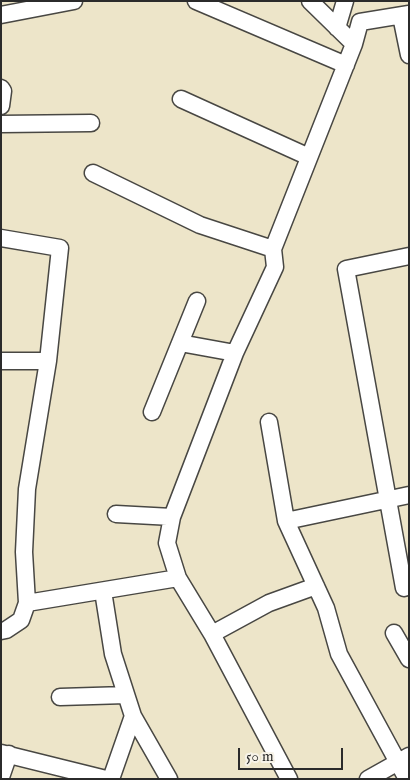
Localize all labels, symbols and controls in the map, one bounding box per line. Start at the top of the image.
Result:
scale bar [240,738,345,770]
text: 50 m [246,747,274,766]

